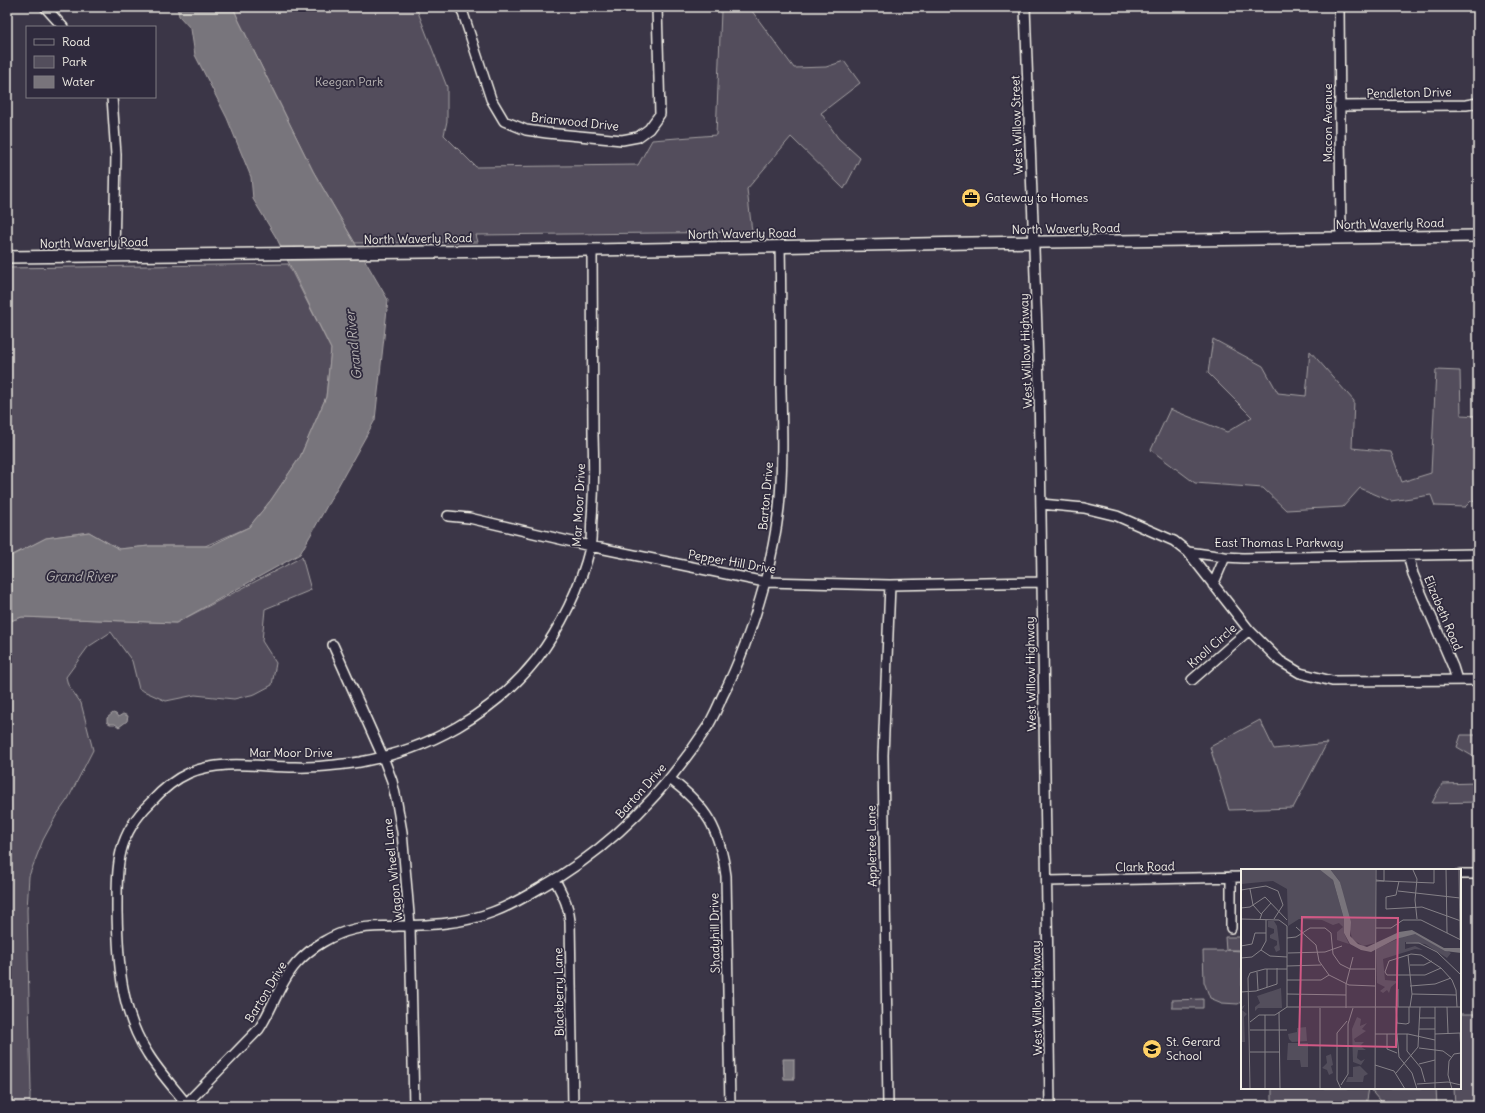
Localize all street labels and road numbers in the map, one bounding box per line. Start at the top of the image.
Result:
street label: West Willow Street [1007,75,1026,175]
street label: Macon Avenue [1320,83,1335,163]
street label: Pendleton Drive [1366,84,1452,101]
street label: Briarwood Drive [530,109,620,134]
street label: North Waverly Road [1336,215,1444,232]
street label: North Waverly Road [1012,220,1120,237]
street label: North Waverly Road [688,225,796,242]
street label: North Waverly Road [364,230,472,247]
street label: North Waverly Road [40,234,148,251]
street label: West Willow Highway [1016,293,1035,409]
street label: Barton Drive [755,461,776,531]
street label: Mar Moor Drive [569,463,588,547]
street label: East Thomas L Parkway [1215,535,1343,550]
street label: Pepper Hill Drive [687,546,777,577]
street label: Elizabeth Road [1421,573,1466,653]
street label: West Willow Highway [1022,616,1039,732]
street label: Knoll Circle [1184,620,1239,671]
street label: Mar Moor Drive [249,745,333,760]
street label: Barton Drive [612,760,669,821]
street label: Appletree Lane [863,805,880,887]
street label: Wagon Wheel Lane [380,818,405,922]
street label: Clark Road [1115,858,1175,875]
street label: Shadyhill Drive [706,893,723,973]
street label: West Willow Highway [1028,940,1045,1056]
street label: Blackberry Lane [550,947,567,1037]
street label: Barton Drive [241,958,290,1025]

